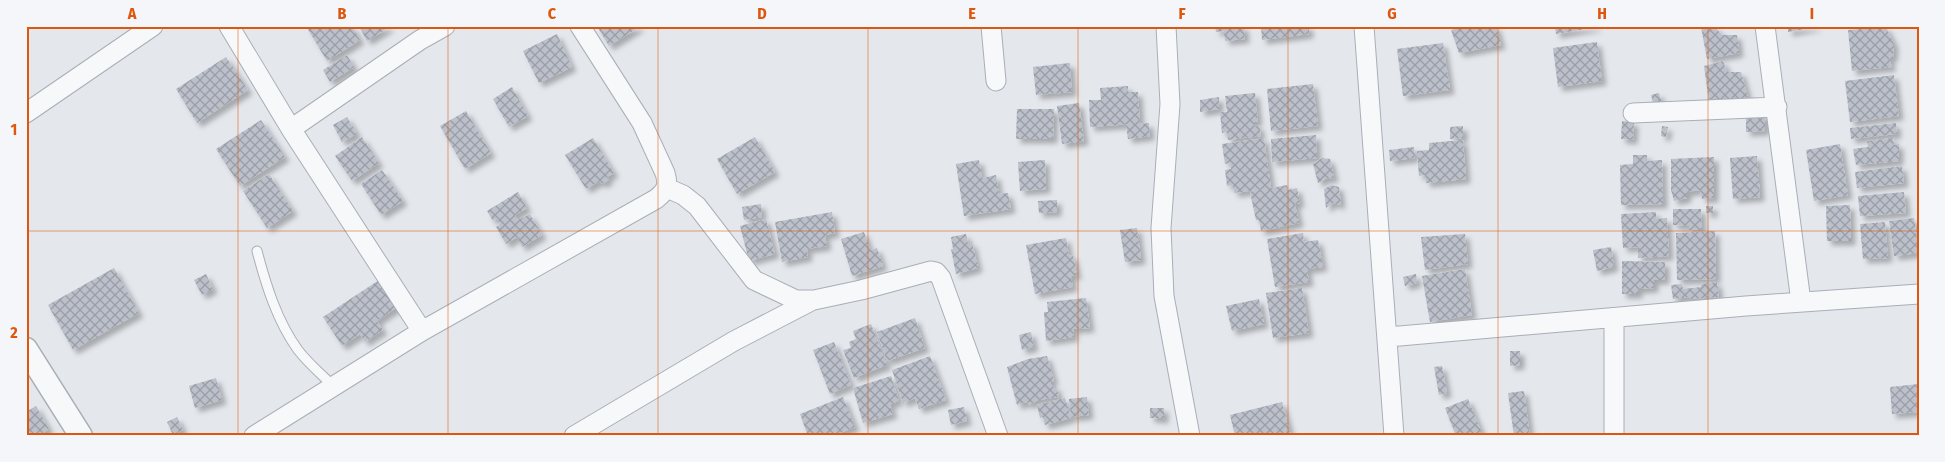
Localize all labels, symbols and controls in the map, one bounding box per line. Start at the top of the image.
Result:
text: A [127,4,137,23]
text: B [338,4,347,23]
text: C [548,4,557,23]
text: D [757,4,767,23]
text: E [968,4,976,23]
text: F [1178,4,1186,23]
text: G [1387,4,1397,23]
text: H [1597,4,1607,23]
text: I [1810,4,1814,23]
text: 1 [11,120,17,139]
text: 2 [9,323,18,342]

